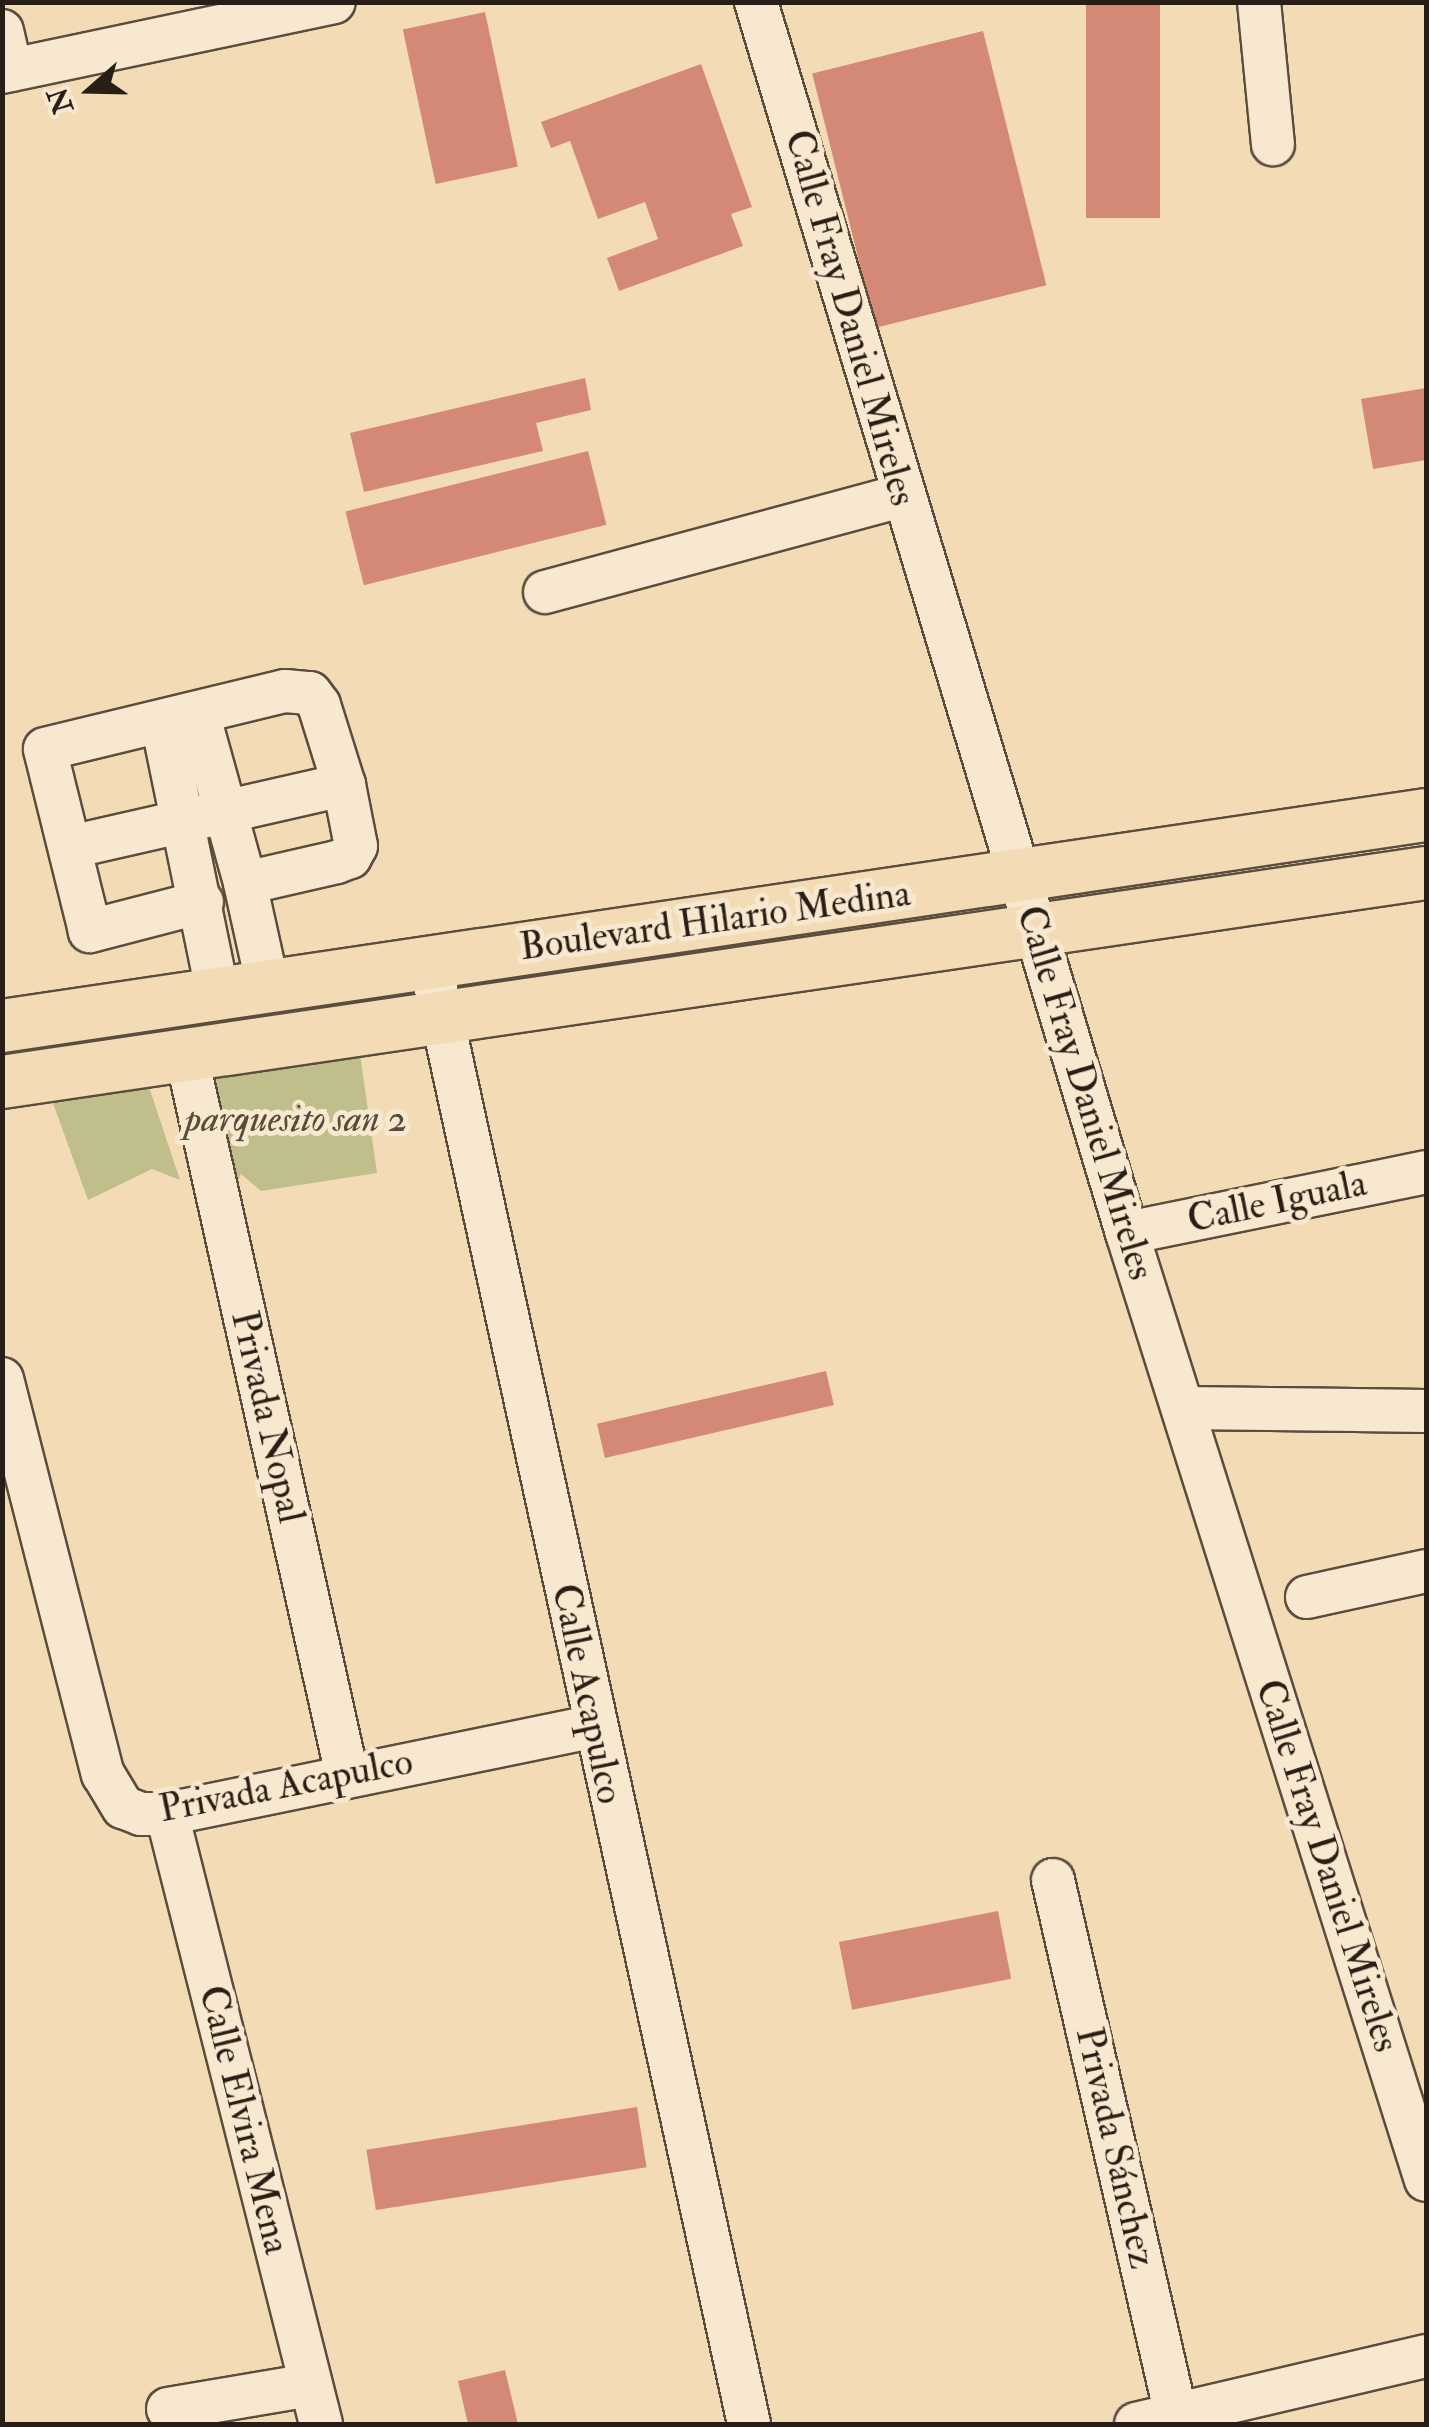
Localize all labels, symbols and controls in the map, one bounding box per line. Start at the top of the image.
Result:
north arrow [40,40,140,140]
text: N [41,83,82,118]
street label: Calle Fray Daniel Mireles [775,125,925,511]
street label: Boulevard Hilario Medina [517,871,913,971]
street label: Calle Fray Daniel Mireles [1006,901,1164,1285]
park label: parquesito san 2 [185,1097,407,1143]
street label: Calle Iguala [1183,1161,1371,1243]
street label: Privada Nopal [220,1307,314,1527]
street label: Calle Acapulco [541,1580,633,1808]
street label: Calle Fray Daniel Mireles [1245,1674,1409,2058]
street label: Privada Acapulco [155,1739,417,1833]
street label: Calle Elvira Mena [189,1981,299,2259]
street label: Privada Sánchez [1065,2023,1165,2273]

